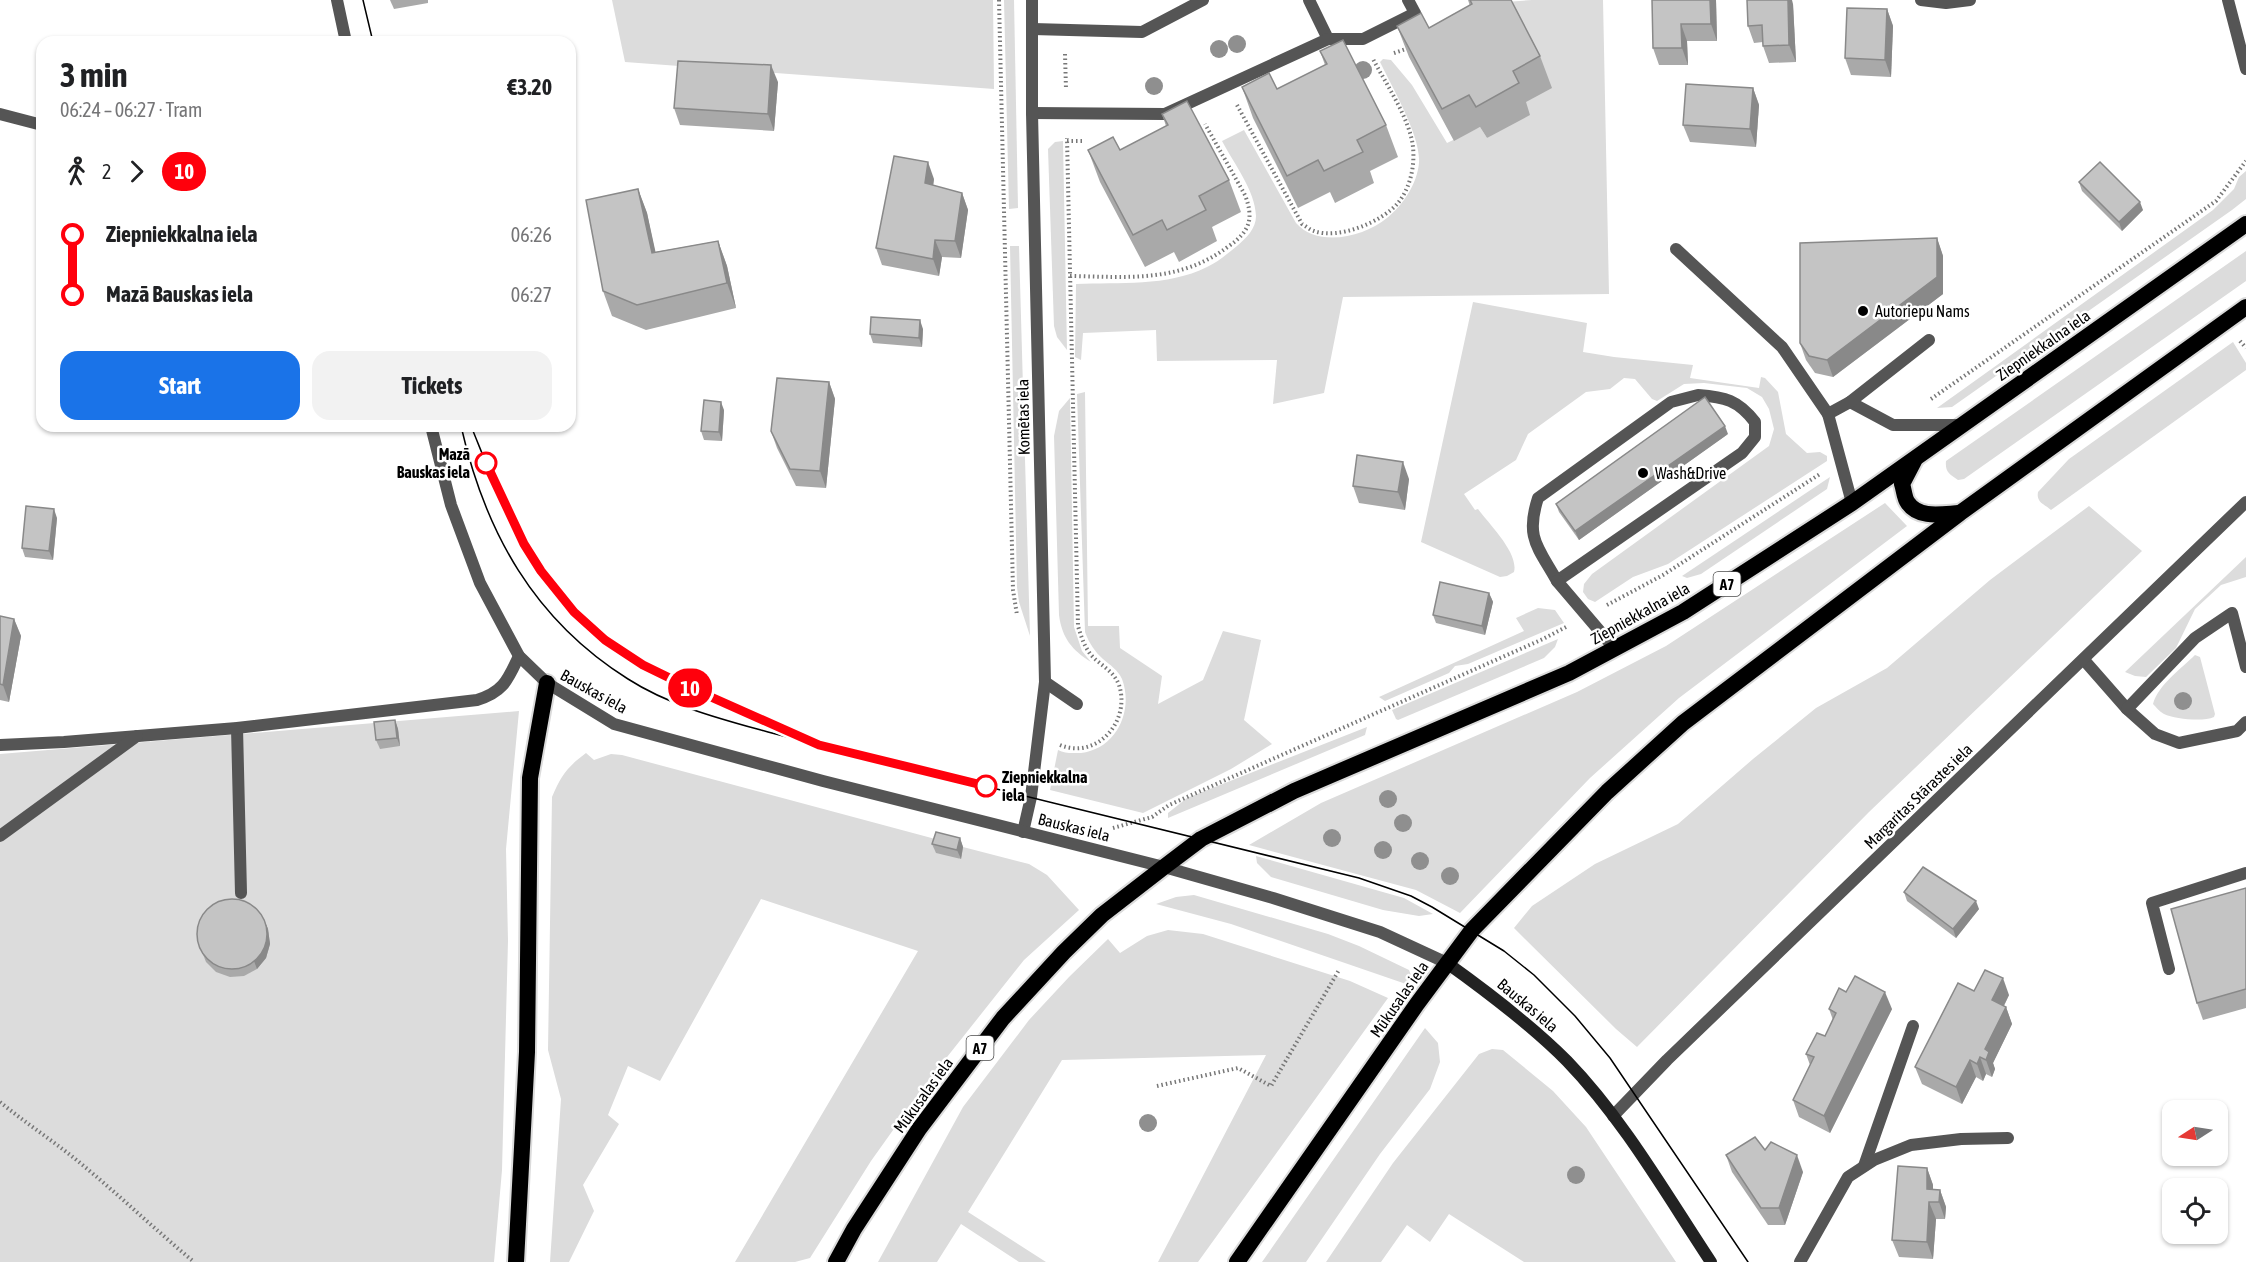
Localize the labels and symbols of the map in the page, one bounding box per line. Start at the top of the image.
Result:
place label: Autoriepu Nams [1875,302,1970,321]
marker: Autoriepu Nams [1856,304,1870,318]
street label: Ziepniekkalna iela [1993,306,2094,385]
street label: Komētas iela [1013,379,1033,455]
place label: Mazā Bauskas iela [397,445,470,481]
marker: Mazā Bauskas iela [475,452,497,474]
place label: Wash&Drive [1655,464,1726,482]
marker: Wash&Drive [1636,466,1650,480]
road number: A7 [1714,572,1740,596]
street label: Ziepniekkalna iela [1587,578,1693,648]
street label: Bauskas iela [558,665,630,717]
line badge: 10 [663,668,717,708]
street label: Margaritas Stārastes iela [1860,740,1976,853]
place label: Ziepniekkalna iela [1002,768,1087,804]
marker: Ziepniekkalna iela [975,775,997,797]
street label: Bauskas iela [1036,809,1112,845]
street label: Mūkusalas iela [1366,958,1432,1040]
street label: Bauskas iela [1494,975,1562,1035]
road number: A7 [966,1036,994,1060]
street label: Mūkusalas iela [890,1054,956,1136]
north arrow [2162,1100,2228,1166]

